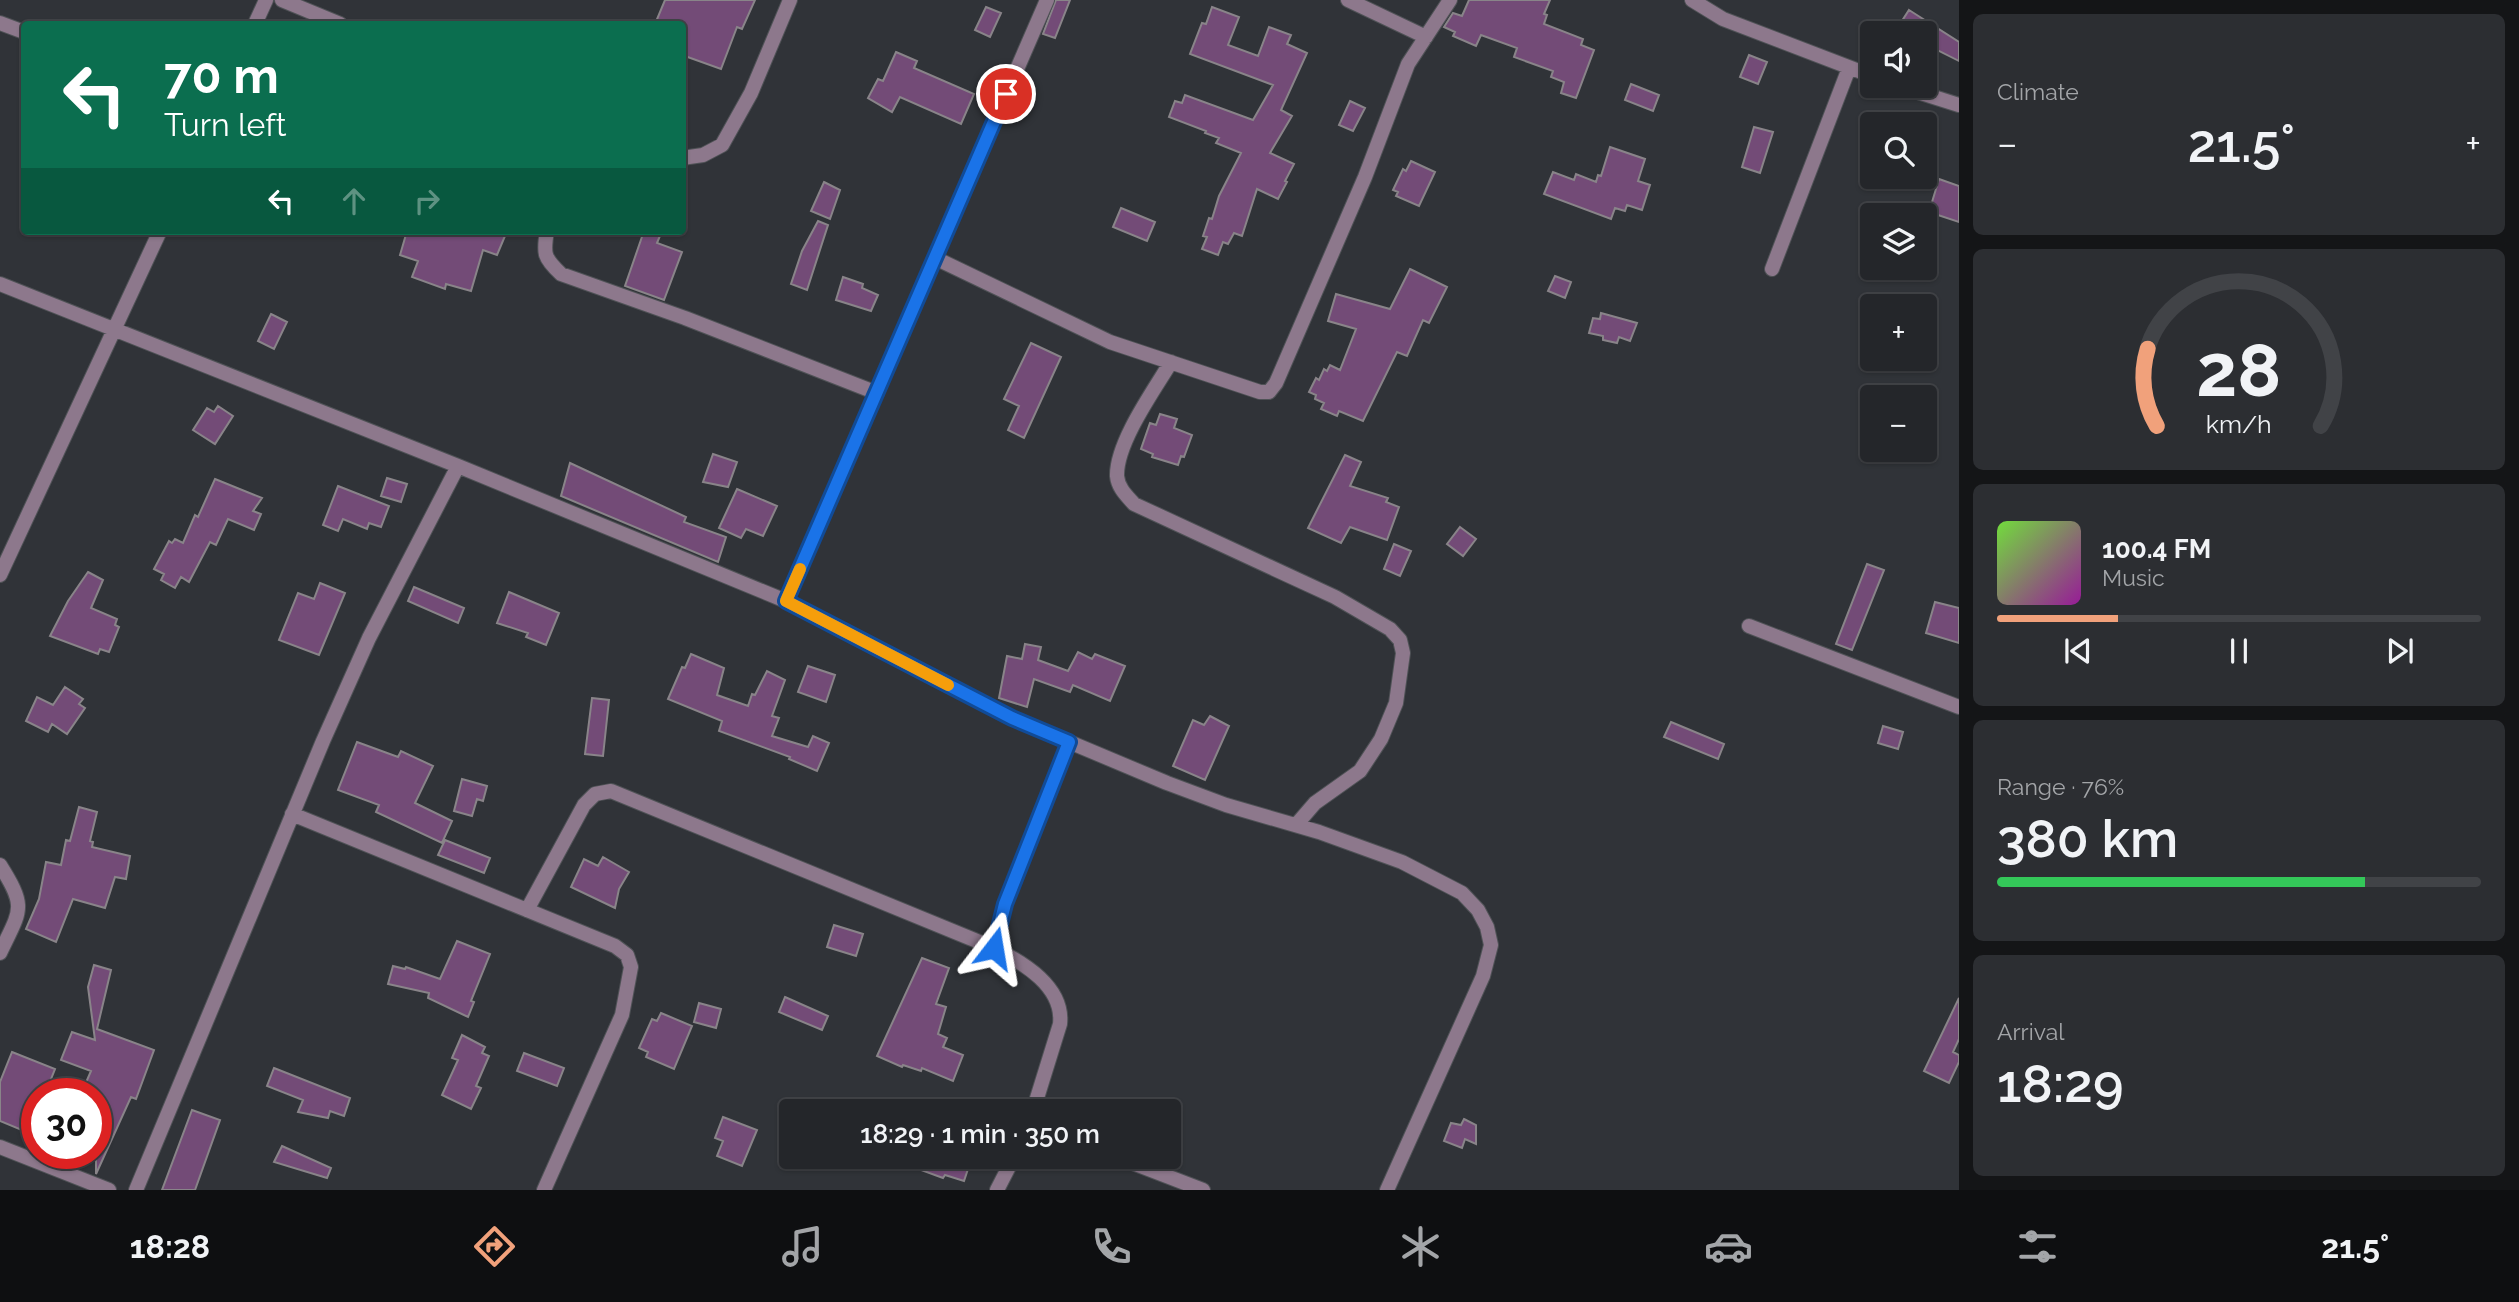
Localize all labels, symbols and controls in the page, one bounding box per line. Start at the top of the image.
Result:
map controls [1860,21,1937,462]
button: sound [1860,21,1937,98]
text: 70 m [164,47,279,104]
icon: left [49,49,140,140]
pin [976,64,1036,124]
icon: arrive [987,75,1025,113]
text: Climate [1997,78,2079,105]
text: Turn left [164,106,286,143]
button: search [1860,112,1937,189]
text: 21.5° [2188,113,2295,174]
text: − [1997,121,2017,166]
text: + [2465,121,2481,166]
icon: left [262,182,300,220]
icon: ahead [335,182,373,220]
icon: right [408,182,446,220]
button: layers [1860,203,1937,280]
button: + [1860,294,1937,371]
text: 28 [2196,328,2282,413]
button: − [1860,385,1937,462]
text: km/h [2206,409,2272,439]
text: 100.4 FM [2102,534,2211,564]
text: Music [2102,564,2165,591]
icon: previous [2059,632,2097,670]
icon: pause [2220,632,2258,670]
icon: next [2381,632,2419,670]
text: Range · 76% [1997,773,2124,800]
text: 380 km [1997,808,2178,869]
position arrow [957,911,1031,985]
text: Arrival [1997,1018,2064,1045]
text: 18:29 [1997,1053,2124,1114]
speed limit sign: 30 [21,1078,112,1169]
text: 18:29 · 1 min · 350 m [860,1119,1100,1149]
icon: directions [470,1222,519,1271]
icon: music [778,1222,827,1271]
icon: phone [1087,1222,1136,1271]
icon: climate [1396,1222,1445,1271]
icon: car [1704,1222,1753,1271]
icon: filters [2013,1222,2062,1271]
text: 18:28 [130,1228,210,1265]
text: 21.5° [2321,1228,2389,1265]

